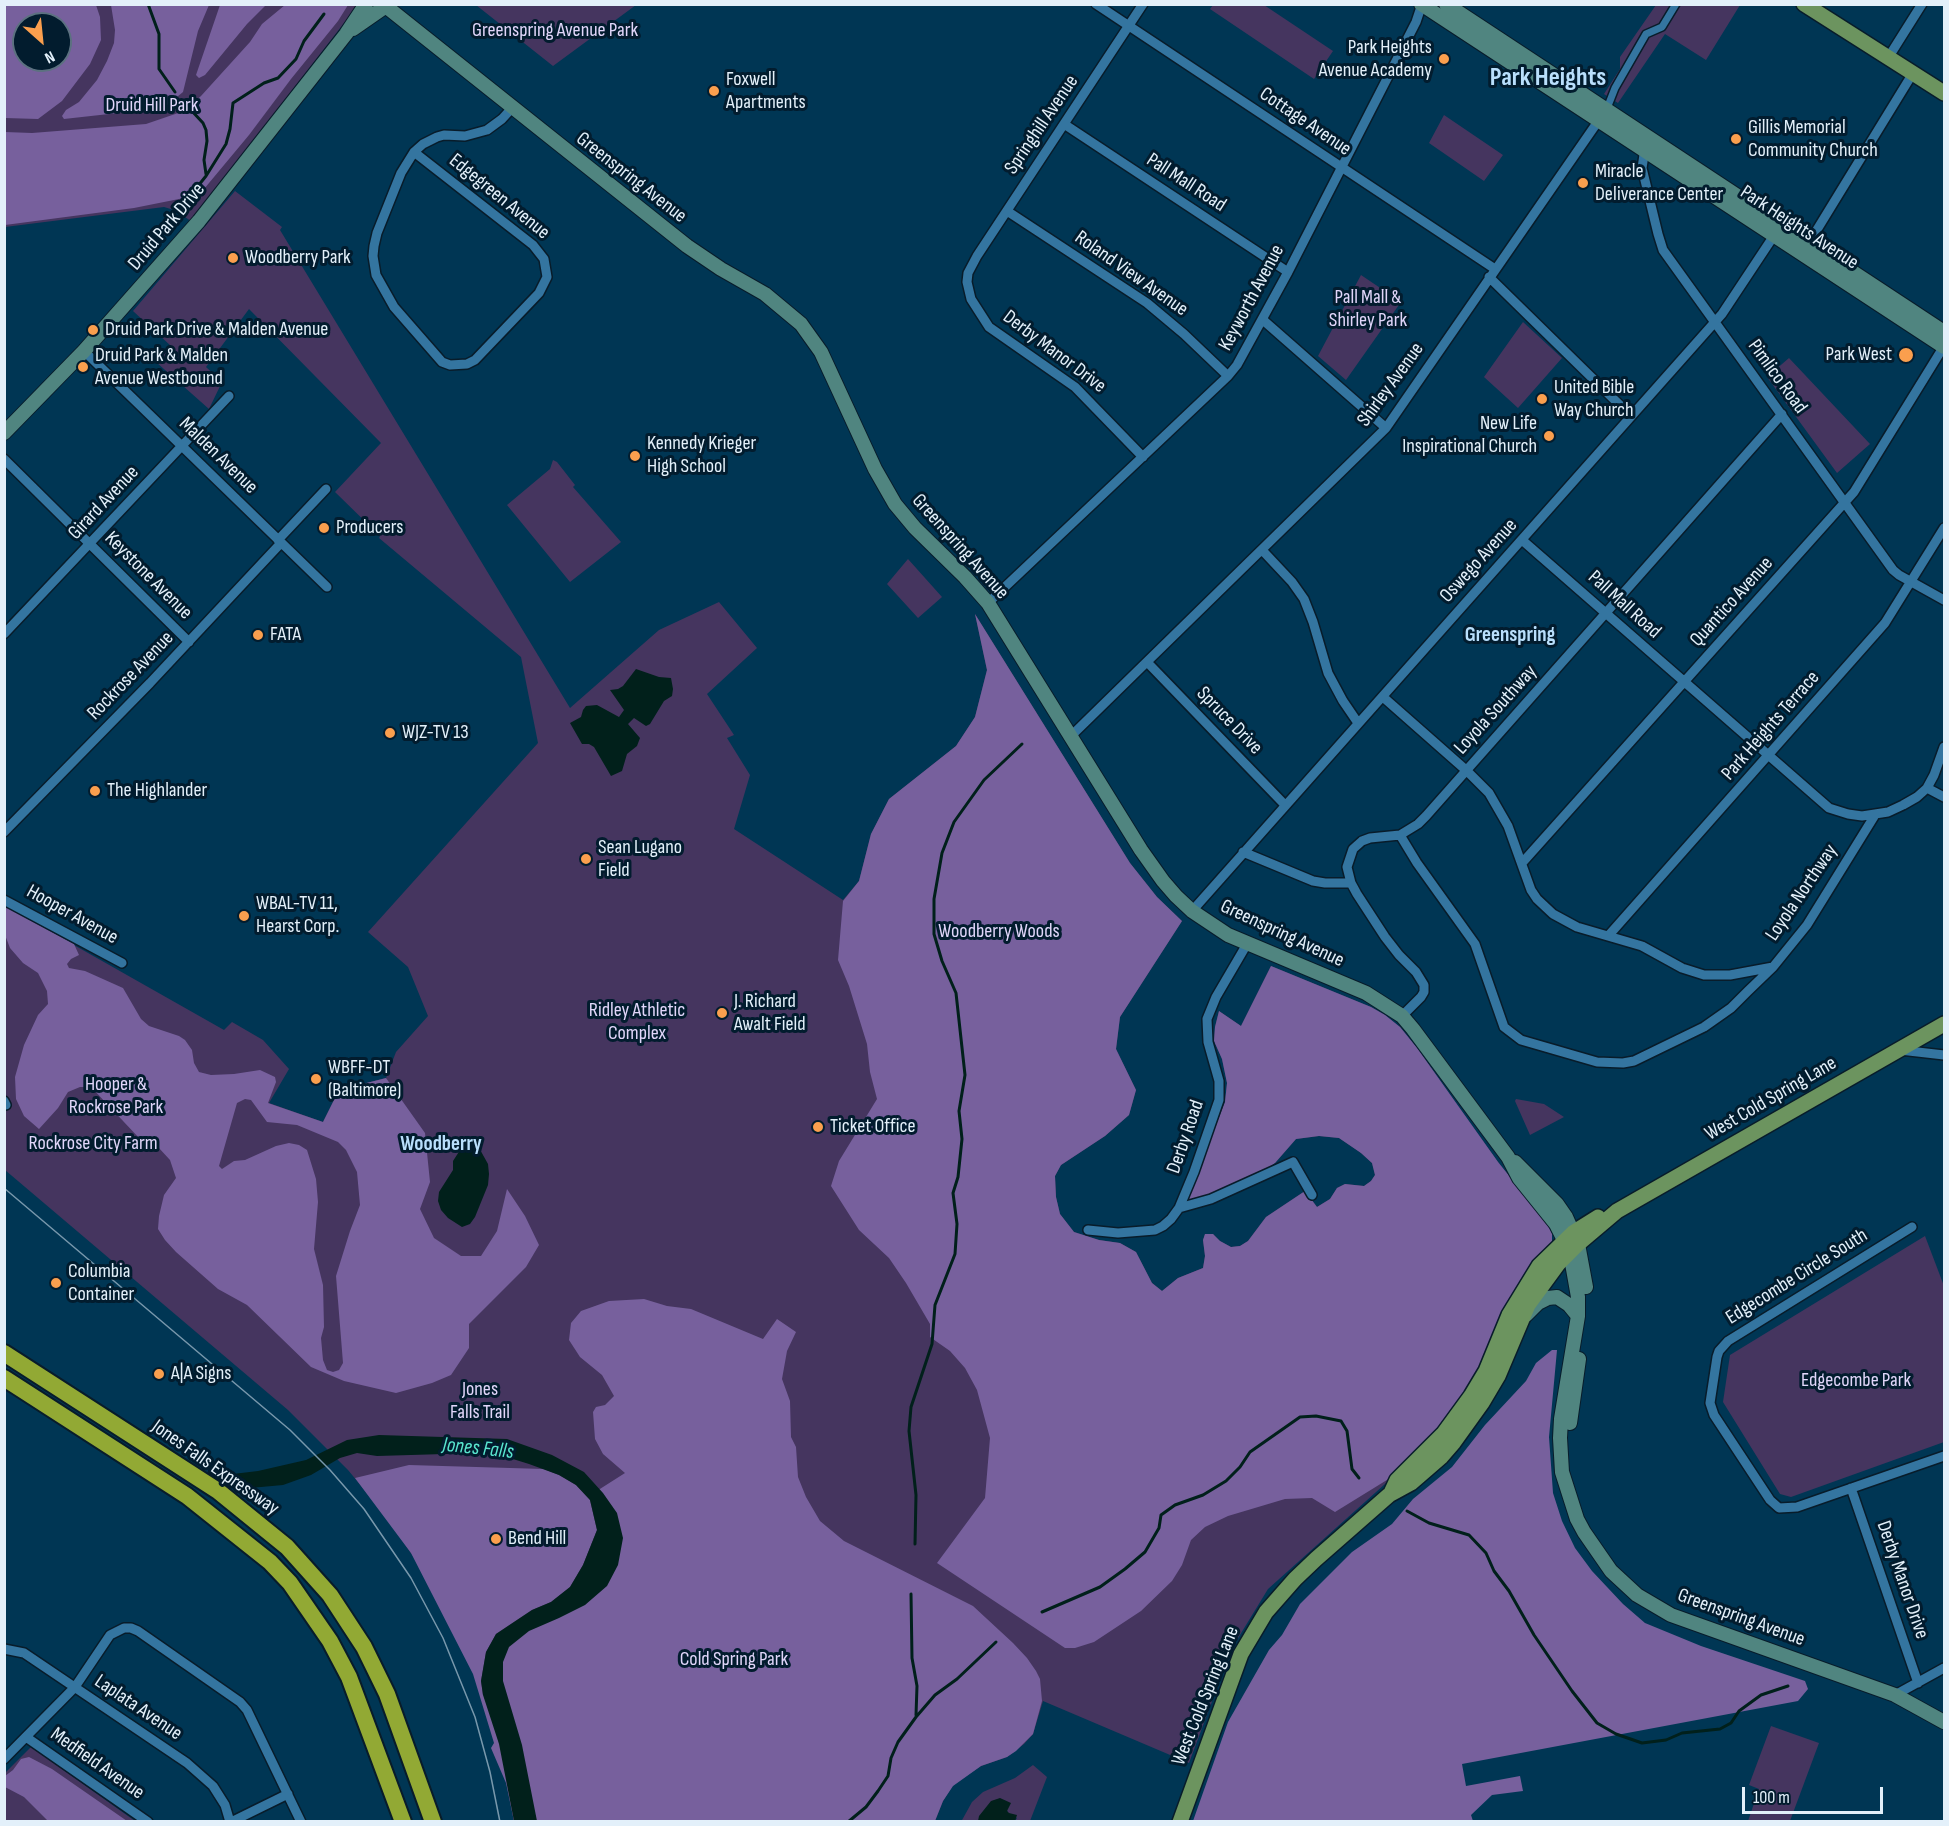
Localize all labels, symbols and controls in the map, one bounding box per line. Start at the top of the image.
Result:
north arrow [12,12,72,72]
park label: Greenspring Avenue Park [472,19,638,43]
place label: Park Heights Avenue Academy [1319,36,1432,83]
text: N [41,46,58,67]
marker: Park Heights Avenue Academy [1437,52,1451,66]
district label: Park Heights [1490,62,1606,94]
place label: Foxwell Apartments [726,68,806,115]
street label: Springhill Avenue [1000,71,1084,179]
street label: Cottage Avenue [1255,83,1355,161]
marker: Foxwell Apartments [707,84,721,98]
park label: Druid Hill Park [106,94,198,118]
place label: Gillis Memorial Community Church [1748,116,1878,163]
street label: Greenspring Avenue [571,127,691,229]
marker: Gillis Memorial Community Church [1729,132,1743,146]
street label: Pall Mall Road [1142,148,1230,218]
street label: Edgegreen Avenue [444,149,554,245]
place label: Miracle Deliverance Center [1595,160,1723,207]
marker: Miracle Deliverance Center [1576,176,1590,190]
street label: Druid Park Drive [124,178,210,276]
street label: Park Heights Avenue [1735,181,1863,275]
street label: Roland View Avenue [1070,226,1192,322]
street label: Keyworth Avenue [1214,241,1290,355]
place label: Woodberry Park [245,246,351,270]
marker: Woodberry Park [226,251,240,265]
park label: Pall Mall & Shirley Park [1329,286,1407,333]
street label: Derby Manor Drive [998,305,1110,399]
place label: Druid Park Drive & Malden Avenue [105,318,328,342]
marker: Druid Park Drive & Malden Avenue [86,323,100,337]
street label: Pimlico Road [1742,335,1812,419]
street label: Shirley Avenue [1352,338,1430,432]
place label: Park West [1826,343,1892,367]
place label: Druid Park & Malden Avenue Westbound [95,344,228,391]
marker: Park West [1897,346,1915,364]
marker: Druid Park & Malden Avenue Westbound [76,360,90,374]
place label: United Bible Way Church [1554,376,1634,423]
marker: United Bible Way Church [1535,392,1549,406]
place label: New Life Inspirational Church [1402,412,1537,459]
street label: Malden Avenue [174,413,262,499]
marker: New Life Inspirational Church [1542,429,1556,443]
place label: Kennedy Krieger High School [647,432,756,479]
marker: Kennedy Krieger High School [628,449,642,463]
street label: Girard Avenue [64,461,144,545]
street label: Greenspring Avenue [906,489,1014,605]
street label: Oswego Avenue [1435,514,1523,608]
place label: Producers [336,516,403,540]
marker: Producers [317,521,331,535]
street label: Keystone Avenue [99,527,197,625]
street label: Quantico Avenue [1685,552,1779,652]
street label: Pall Mall Road [1583,566,1665,644]
place label: FATA [270,623,301,647]
district label: Greenspring [1465,623,1555,649]
street label: Rockrose Avenue [83,627,179,725]
marker: FATA [251,628,265,642]
street label: Loyola Southway [1450,660,1542,760]
street label: Park Heights Terrace [1717,666,1825,786]
street label: Spruce Drive [1191,682,1267,760]
place label: WJZ-TV 13 [402,721,469,745]
marker: WJZ-TV 13 [383,726,397,740]
place label: The Highlander [107,779,207,803]
marker: The Highlander [88,784,102,798]
place label: Sean Lugano Field [598,836,682,883]
street label: Loyola Northway [1761,840,1843,946]
marker: Sean Lugano Field [579,852,593,866]
street label: Hooper Avenue [22,880,122,950]
place label: WBAL-TV 11, Hearst Corp. [256,892,339,939]
street label: Greenspring Avenue [1216,895,1348,973]
marker: WBAL-TV 11, Hearst Corp. [237,909,251,923]
park label: Woodberry Woods [938,920,1060,944]
place label: J. Richard Awalt Field [734,990,806,1037]
park label: Ridley Athletic Complex [589,999,685,1046]
marker: J. Richard Awalt Field [715,1006,729,1020]
street label: West Cold Spring Lane [1701,1052,1841,1146]
place label: WBFF-DT (Baltimore) [328,1056,401,1103]
marker: WBFF-DT (Baltimore) [309,1072,323,1086]
park label: Hooper & Rockrose Park [69,1073,163,1120]
street label: Derby Road [1162,1097,1210,1177]
place label: Ticket Office [830,1115,915,1139]
marker: Ticket Office [811,1120,825,1134]
park label: Rockrose City Farm [28,1132,158,1156]
district label: Woodberry [400,1132,482,1158]
street label: Edgecombe Circle South [1722,1224,1872,1330]
place label: Columbia Container [68,1260,134,1307]
marker: Columbia Container [49,1276,63,1290]
place label: A|A Signs [171,1362,231,1386]
marker: A|A Signs [152,1367,166,1381]
park label: Edgecombe Park [1801,1369,1911,1393]
park label: Jones Falls Trail [450,1378,510,1425]
street label: Jones Falls Expressway [147,1415,283,1521]
water label: Jones Falls [441,1433,515,1465]
street label: Derby Manor Drive [1871,1518,1933,1642]
place label: Bend Hill [508,1527,566,1551]
marker: Bend Hill [489,1532,503,1546]
street label: Greenspring Avenue [1674,1584,1808,1652]
street label: West Cold Spring Lane [1167,1623,1245,1769]
park label: Cold Spring Park [680,1648,788,1672]
street label: Laplata Avenue [90,1670,186,1746]
street label: Medfield Avenue [45,1723,149,1805]
scale bar [1745,1775,1886,1813]
text: 100 m [1753,1787,1790,1808]

